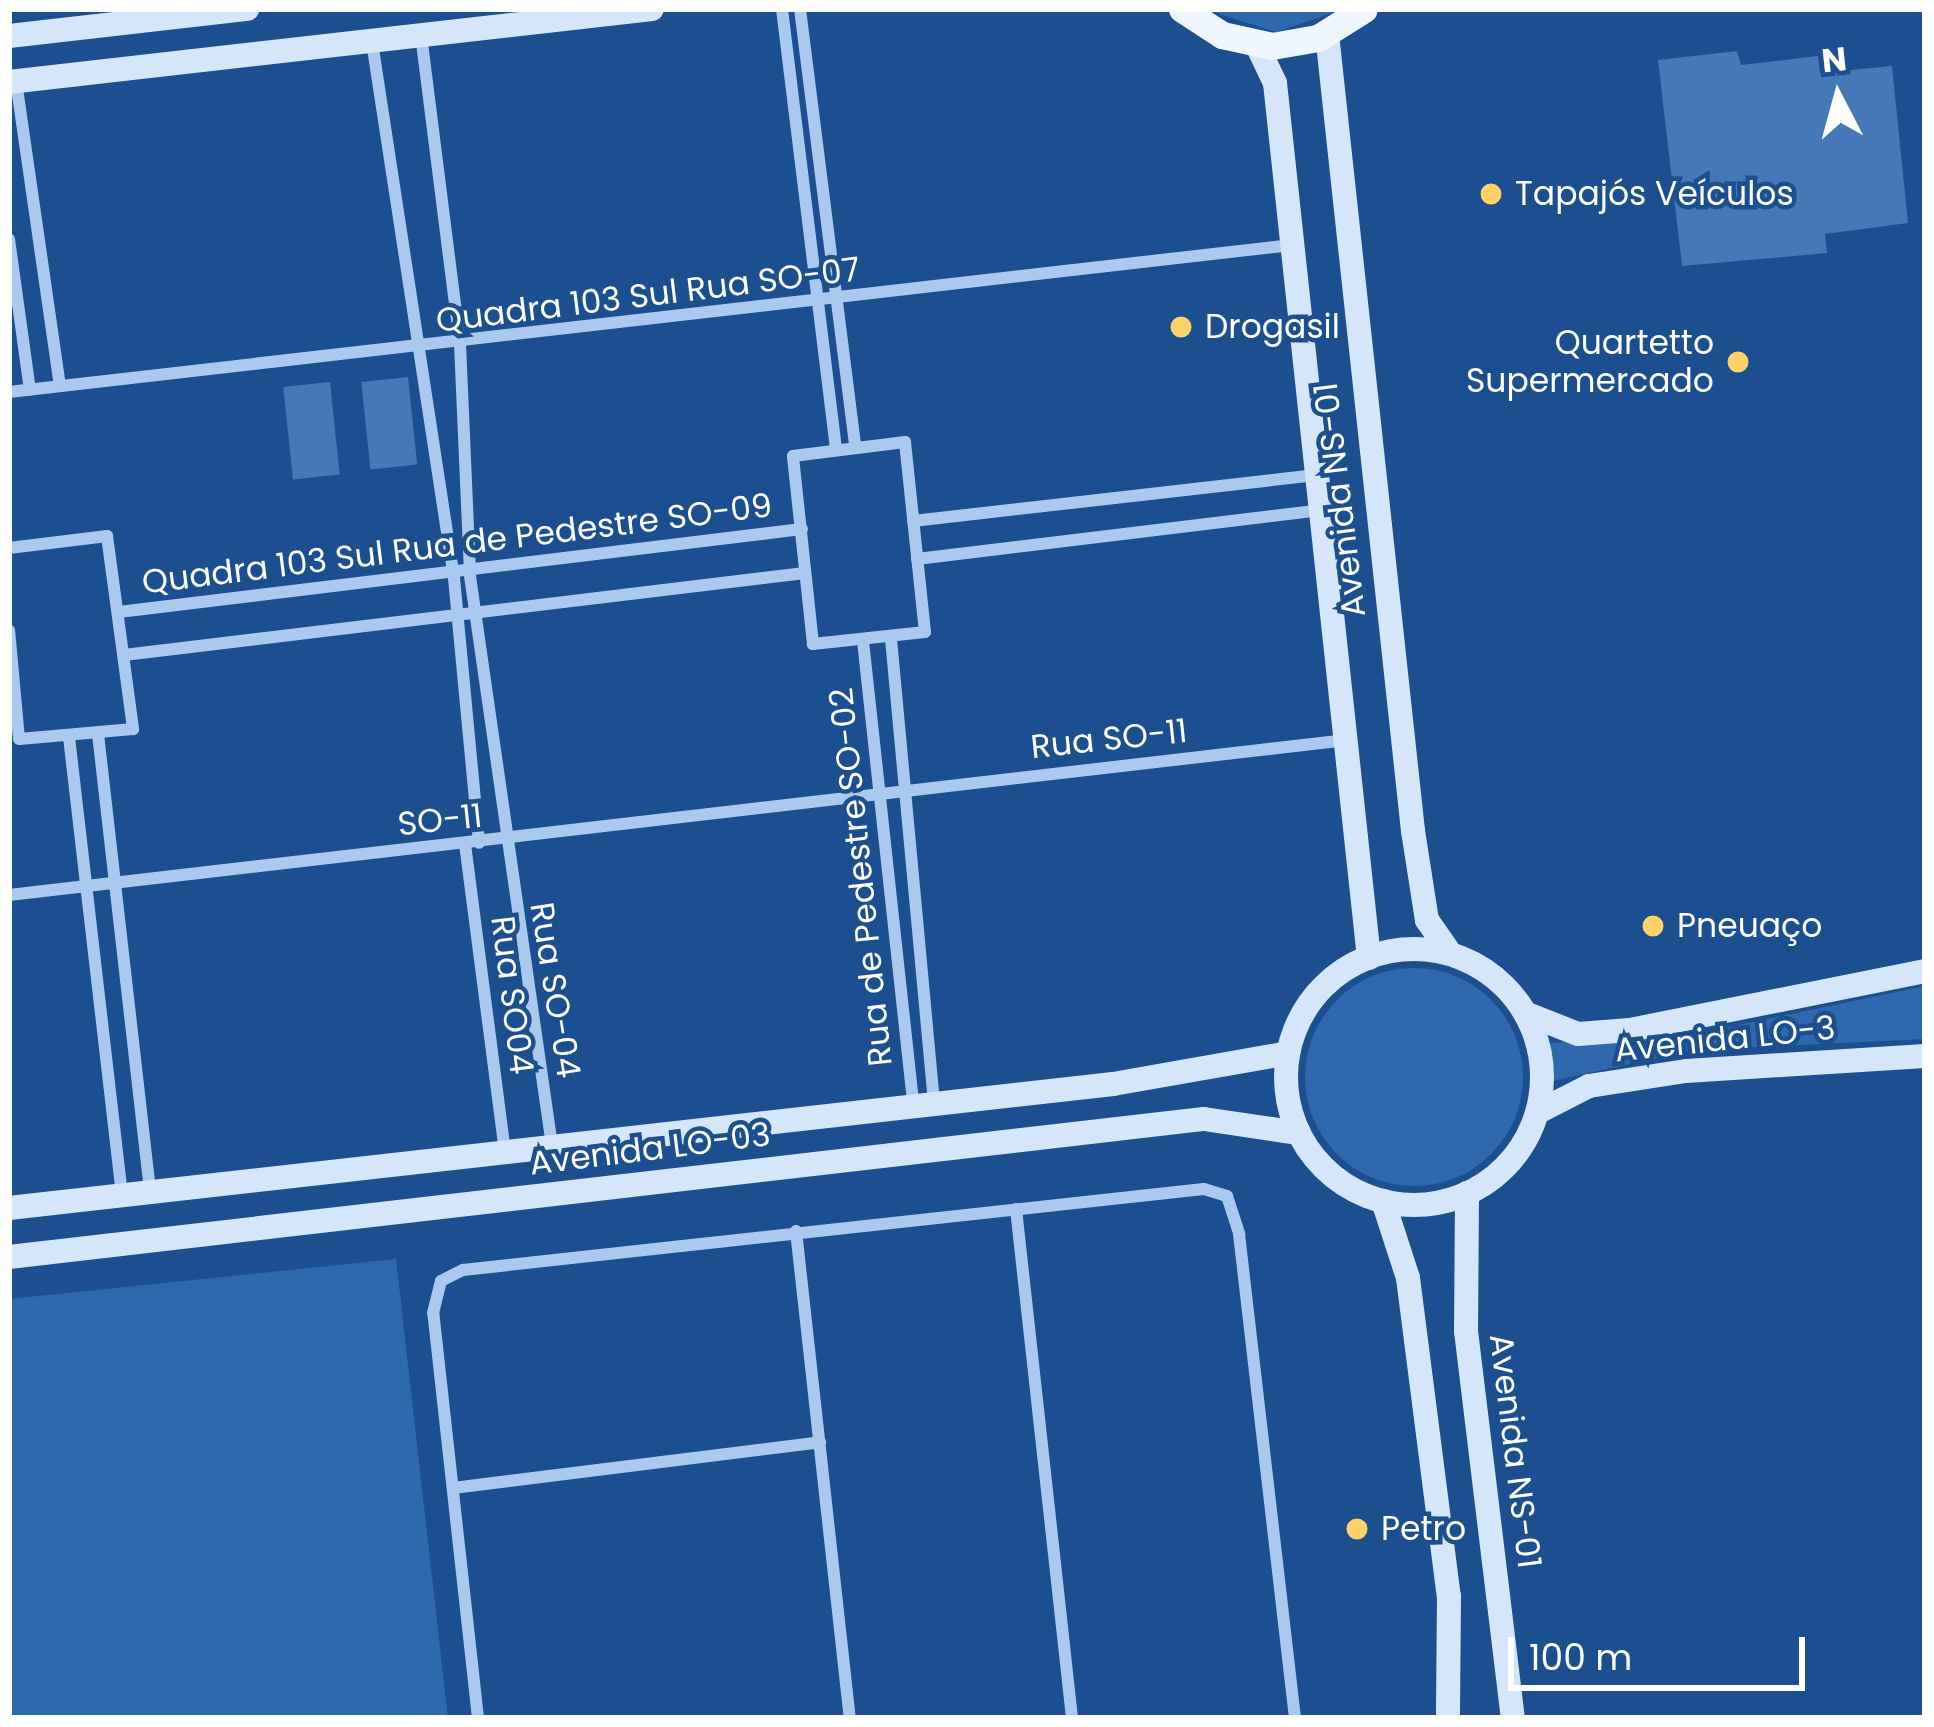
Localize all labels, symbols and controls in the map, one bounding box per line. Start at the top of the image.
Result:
text: N [1819,35,1849,84]
north arrow [1778,36,1898,156]
place label: Tapajós Veículos [1515,174,1794,214]
marker: Tapajós Veículos [1478,181,1504,207]
street label: Quadra 103 Sul Rua SO-07 [434,249,862,341]
place label: Drogasil [1205,307,1340,347]
marker: Drogasil [1168,314,1194,340]
place label: Quartetto Supermercado [1466,323,1714,401]
marker: Quartetto Supermercado [1725,349,1751,375]
street label: Avenida NS-01 [1306,381,1374,619]
street label: Quadra 103 Sul Rua de Pedestre SO-09 [140,486,774,602]
street label: Rua de Pedestre SO-02 [821,686,901,1068]
street label: Rua SO-11 [1029,711,1189,767]
street label: SO-11 [396,796,484,844]
street label: Rua SO-04 [522,899,588,1081]
place label: Pneuaço [1677,906,1822,946]
marker: Pneuaço [1640,913,1666,939]
street label: Rua SO04 [483,914,541,1076]
street label: Avenida LO-3 [1613,1008,1837,1070]
street label: Avenida LO-03 [527,1115,773,1183]
street label: Avenida NS-01 [1481,1332,1549,1570]
place label: Petro [1381,1509,1466,1549]
marker: Petro [1344,1516,1370,1542]
scale bar [1514,1613,1811,1687]
text: 100 m [1529,1632,1632,1683]

